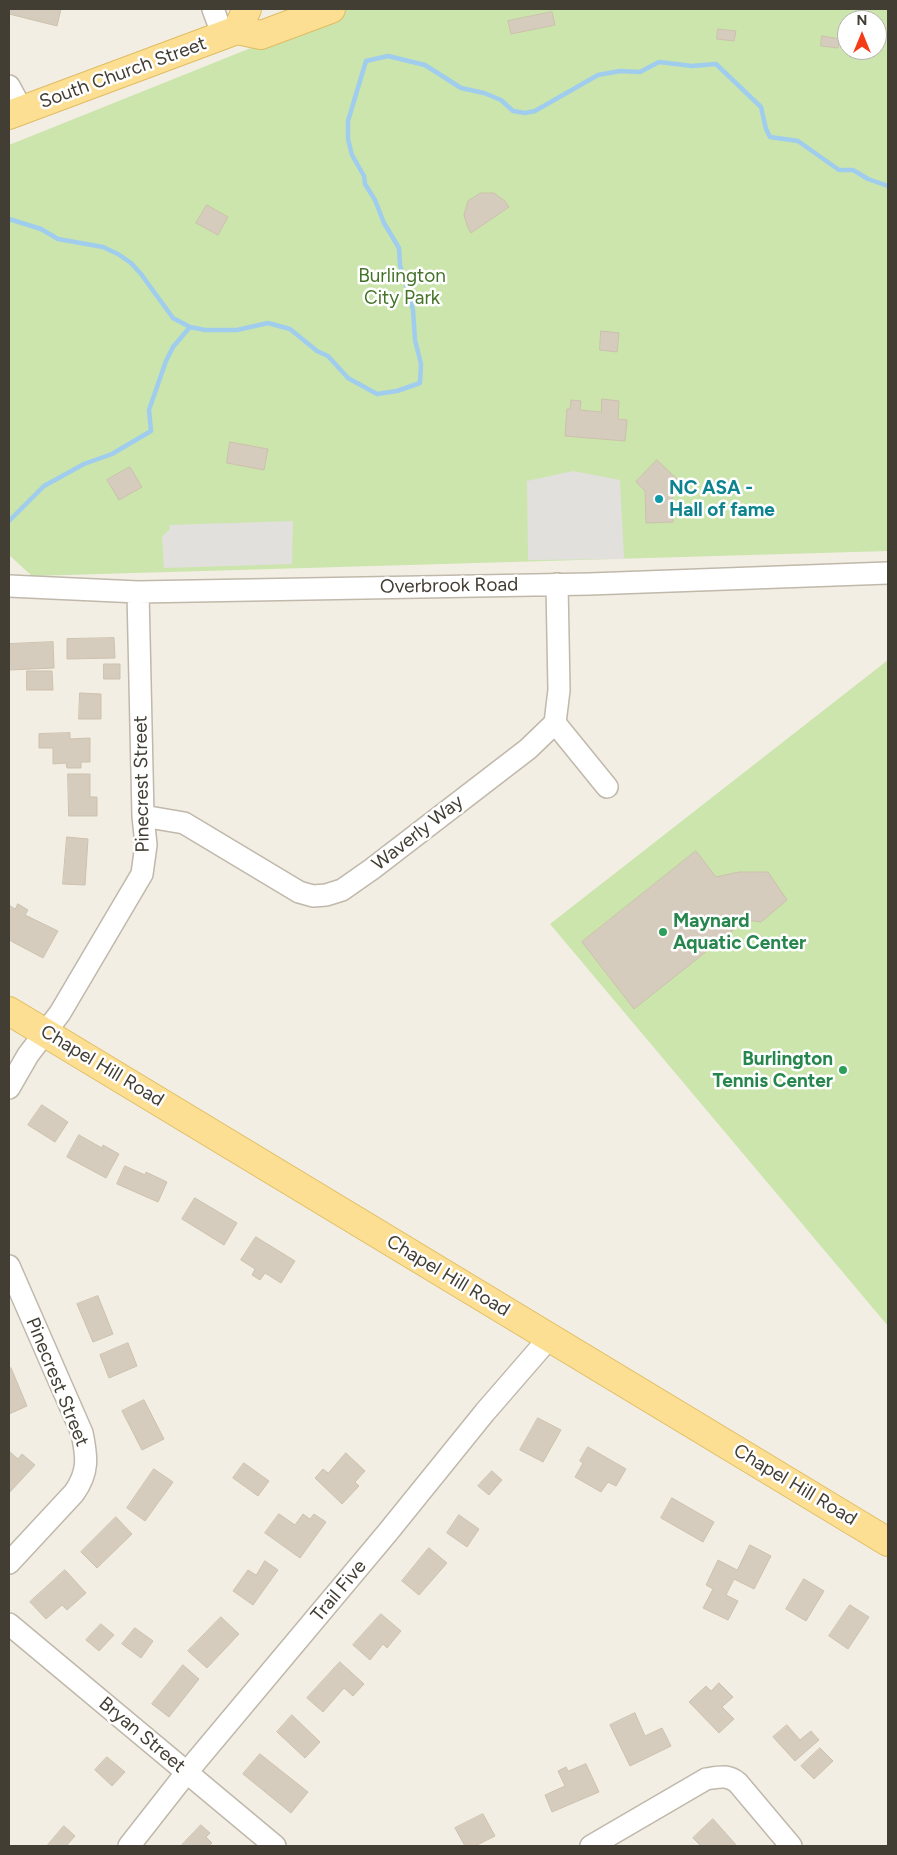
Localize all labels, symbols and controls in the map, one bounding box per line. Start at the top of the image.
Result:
north arrow [837,10,887,60]
text: N [857,12,867,29]
street label: South Church Street [36,32,210,114]
park label: Burlington City Park [358,265,446,309]
place label: NC ASA - Hall of fame [669,477,775,521]
marker: NC ASA - Hall of fame [653,493,665,505]
street label: Overbrook Road [380,573,518,599]
street label: Pinecrest Street [129,715,155,853]
street label: Waverly Way [368,790,468,876]
place label: Maynard Aquatic Center [673,910,806,954]
marker: Maynard Aquatic Center [657,926,669,938]
street label: Chapel Hill Road [36,1020,168,1112]
place label: Burlington Tennis Center [712,1048,833,1092]
marker: Burlington Tennis Center [837,1064,849,1076]
street label: Chapel Hill Road [382,1230,514,1322]
street label: Pinecrest Street [21,1314,93,1450]
street label: Chapel Hill Road [729,1439,861,1531]
street label: Trail Five [307,1555,371,1627]
street label: Bryan Street [94,1692,190,1778]

